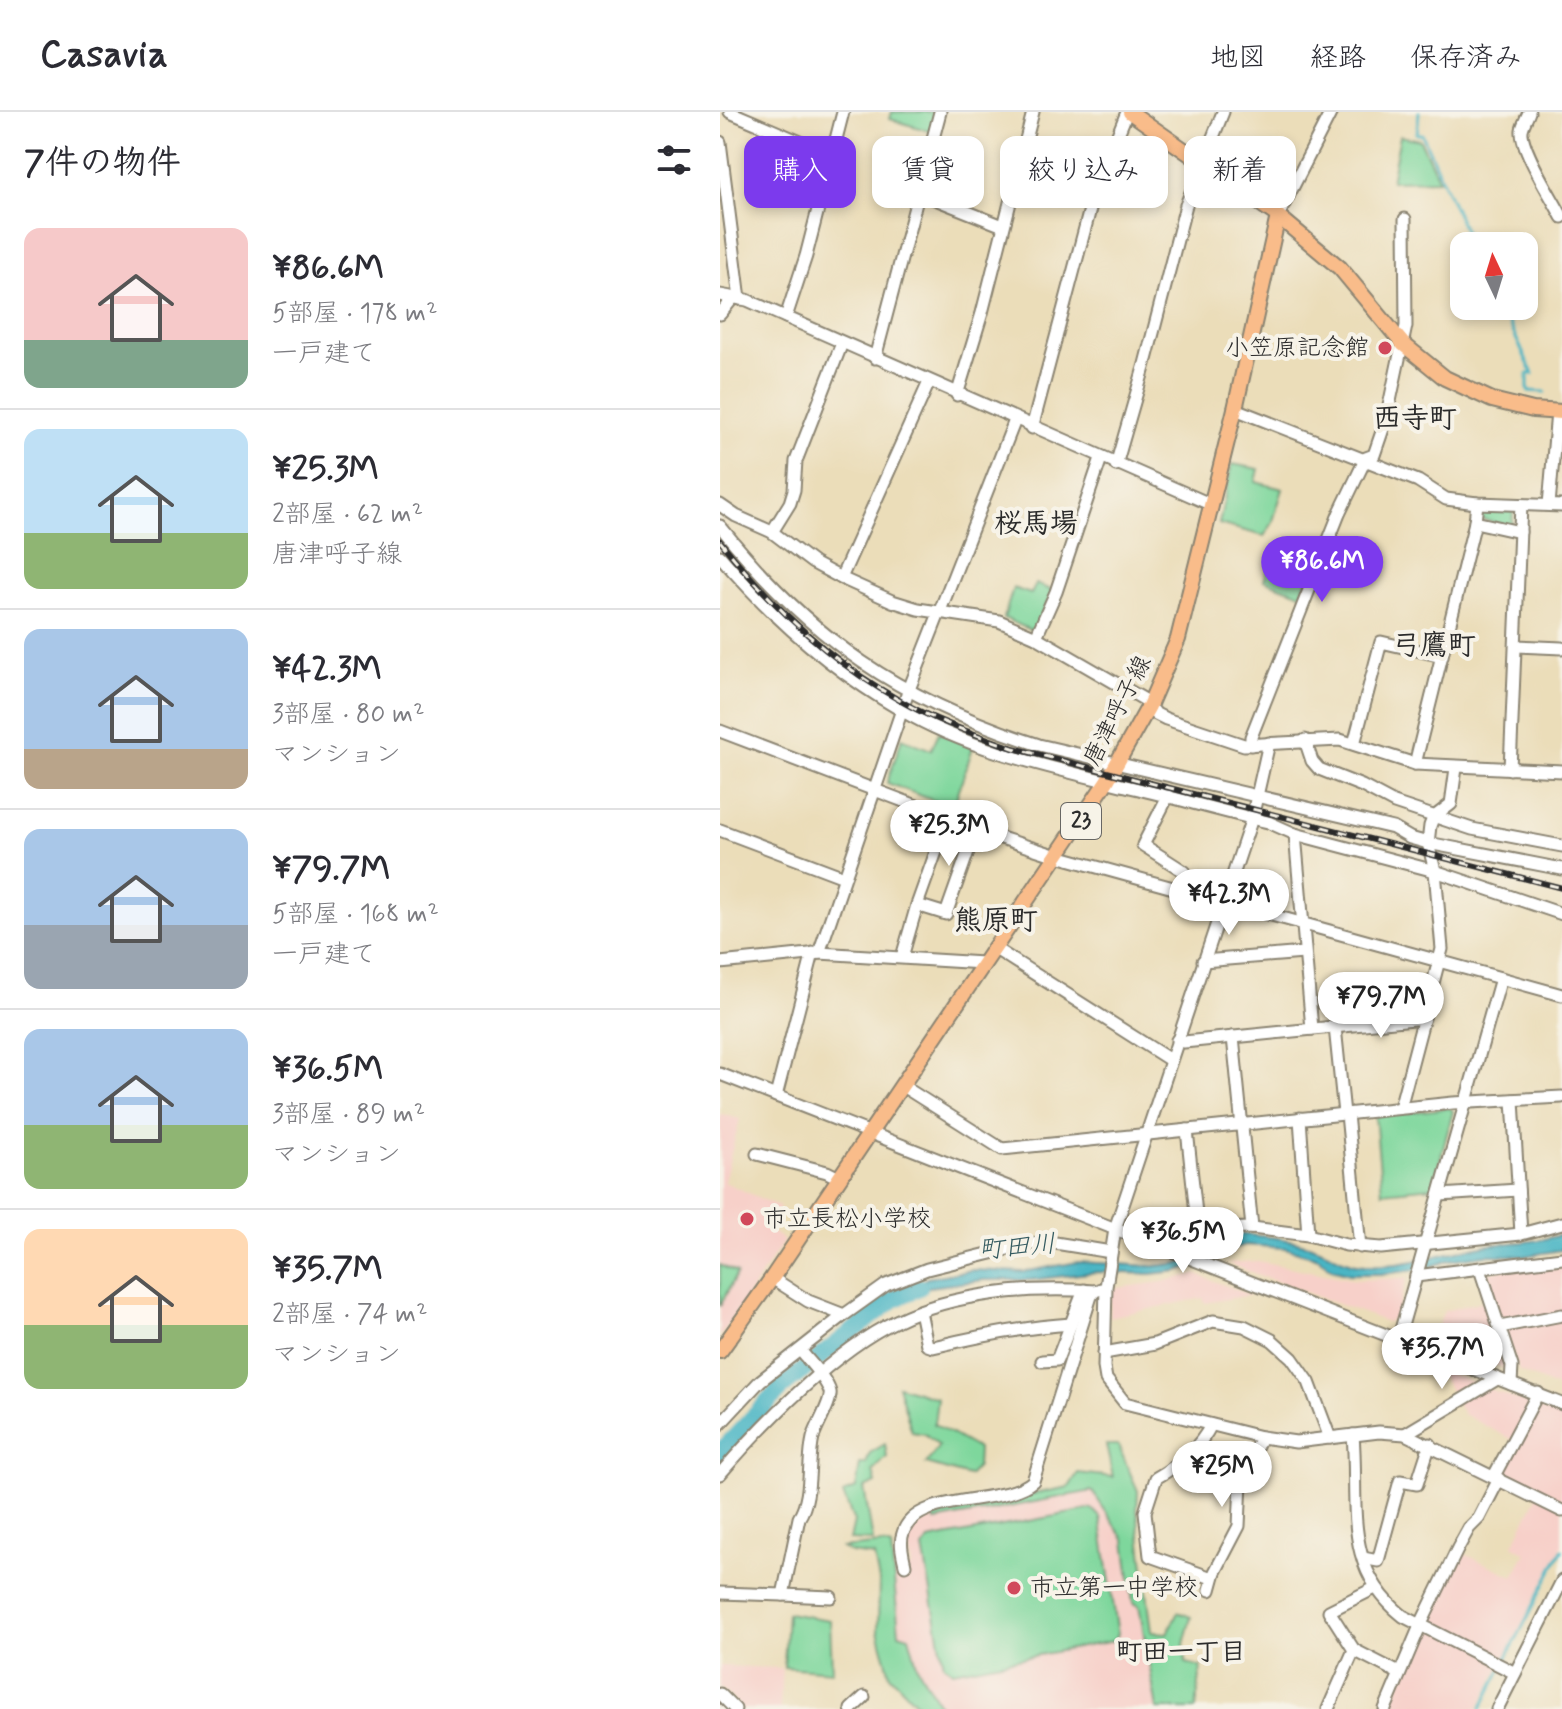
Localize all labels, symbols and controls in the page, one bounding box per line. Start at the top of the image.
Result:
text: Casavia [40,31,168,80]
text: 地図 [1210,40,1266,77]
text: 経路 [1310,40,1366,77]
text: 保存済み [1410,40,1522,77]
chip: 購入 [744,136,856,208]
chip: 賃貸 [872,136,984,208]
chip: 絞り込み [1000,136,1168,208]
chip: 新着 [1184,136,1296,208]
icon: filters [652,138,696,182]
text: 7件の物件 [24,141,181,186]
north arrow [1450,232,1538,320]
map controls [1450,232,1538,320]
text: ¥86.6M [272,246,384,291]
icon: home [88,260,184,356]
text: 5部屋 · 178 m² [272,297,438,331]
place label: 小笠原記念館 [1225,333,1369,364]
text: 一戸建て [272,337,376,371]
marker: 小笠原記念館 [1376,339,1394,357]
district label: 西寺町 [1373,401,1457,438]
text: ¥25.3M [272,447,379,492]
icon: home [88,461,184,557]
text: 2部屋 · 62 m² [272,498,423,532]
district label: 桜馬場 [994,506,1078,543]
pin: ¥86.6M [1257,536,1387,604]
text: 唐津呼子線 [272,538,402,572]
text: ¥86.6M [1279,545,1365,579]
district label: 弓鷹町 [1392,628,1476,665]
text: ¥42.3M [272,647,382,692]
street label: 唐津呼子線 [1077,651,1159,771]
icon: home [88,661,184,757]
text: 3部屋 · 80 m² [272,698,425,732]
text: マンション [272,738,401,772]
pin: ¥25.3M [884,800,1014,868]
road number: 23 [1061,803,1101,839]
text: ¥25.3M [908,809,990,843]
text: ¥79.7M [272,847,390,892]
icon: home [88,861,184,957]
pin: ¥42.3M [1164,869,1294,937]
text: ¥42.3M [1187,878,1271,912]
text: 5部屋 · 168 m² [272,898,439,932]
district label: 熊原町 [954,903,1038,940]
text: 一戸建て [272,938,376,972]
pin: ¥79.7M [1316,972,1446,1040]
text: ¥79.7M [1336,981,1426,1015]
text: ¥36.5M [272,1047,383,1092]
icon: home [88,1061,184,1157]
text: 3部屋 · 89 m² [272,1098,425,1132]
text: マンション [272,1138,401,1172]
place label: 市立長松小学校 [763,1204,931,1235]
pin: ¥36.5M [1118,1207,1248,1275]
marker: 市立長松小学校 [738,1210,756,1228]
text: ¥36.5M [1141,1216,1225,1250]
water label: 町田川 [977,1228,1057,1268]
text: ¥35.7M [272,1247,383,1292]
icon: home [88,1261,184,1357]
text: 2部屋 · 74 m² [272,1298,428,1332]
pin: ¥35.7M [1377,1323,1507,1391]
text: ¥35.7M [1400,1332,1484,1366]
text: マンション [272,1338,401,1372]
pin: ¥25M [1175,1441,1269,1509]
text: ¥25M [1190,1450,1254,1484]
place label: 市立第一中学校 [1030,1573,1198,1604]
marker: 市立第一中学校 [1005,1579,1023,1597]
district label: 町田一丁目 [1116,1636,1246,1670]

